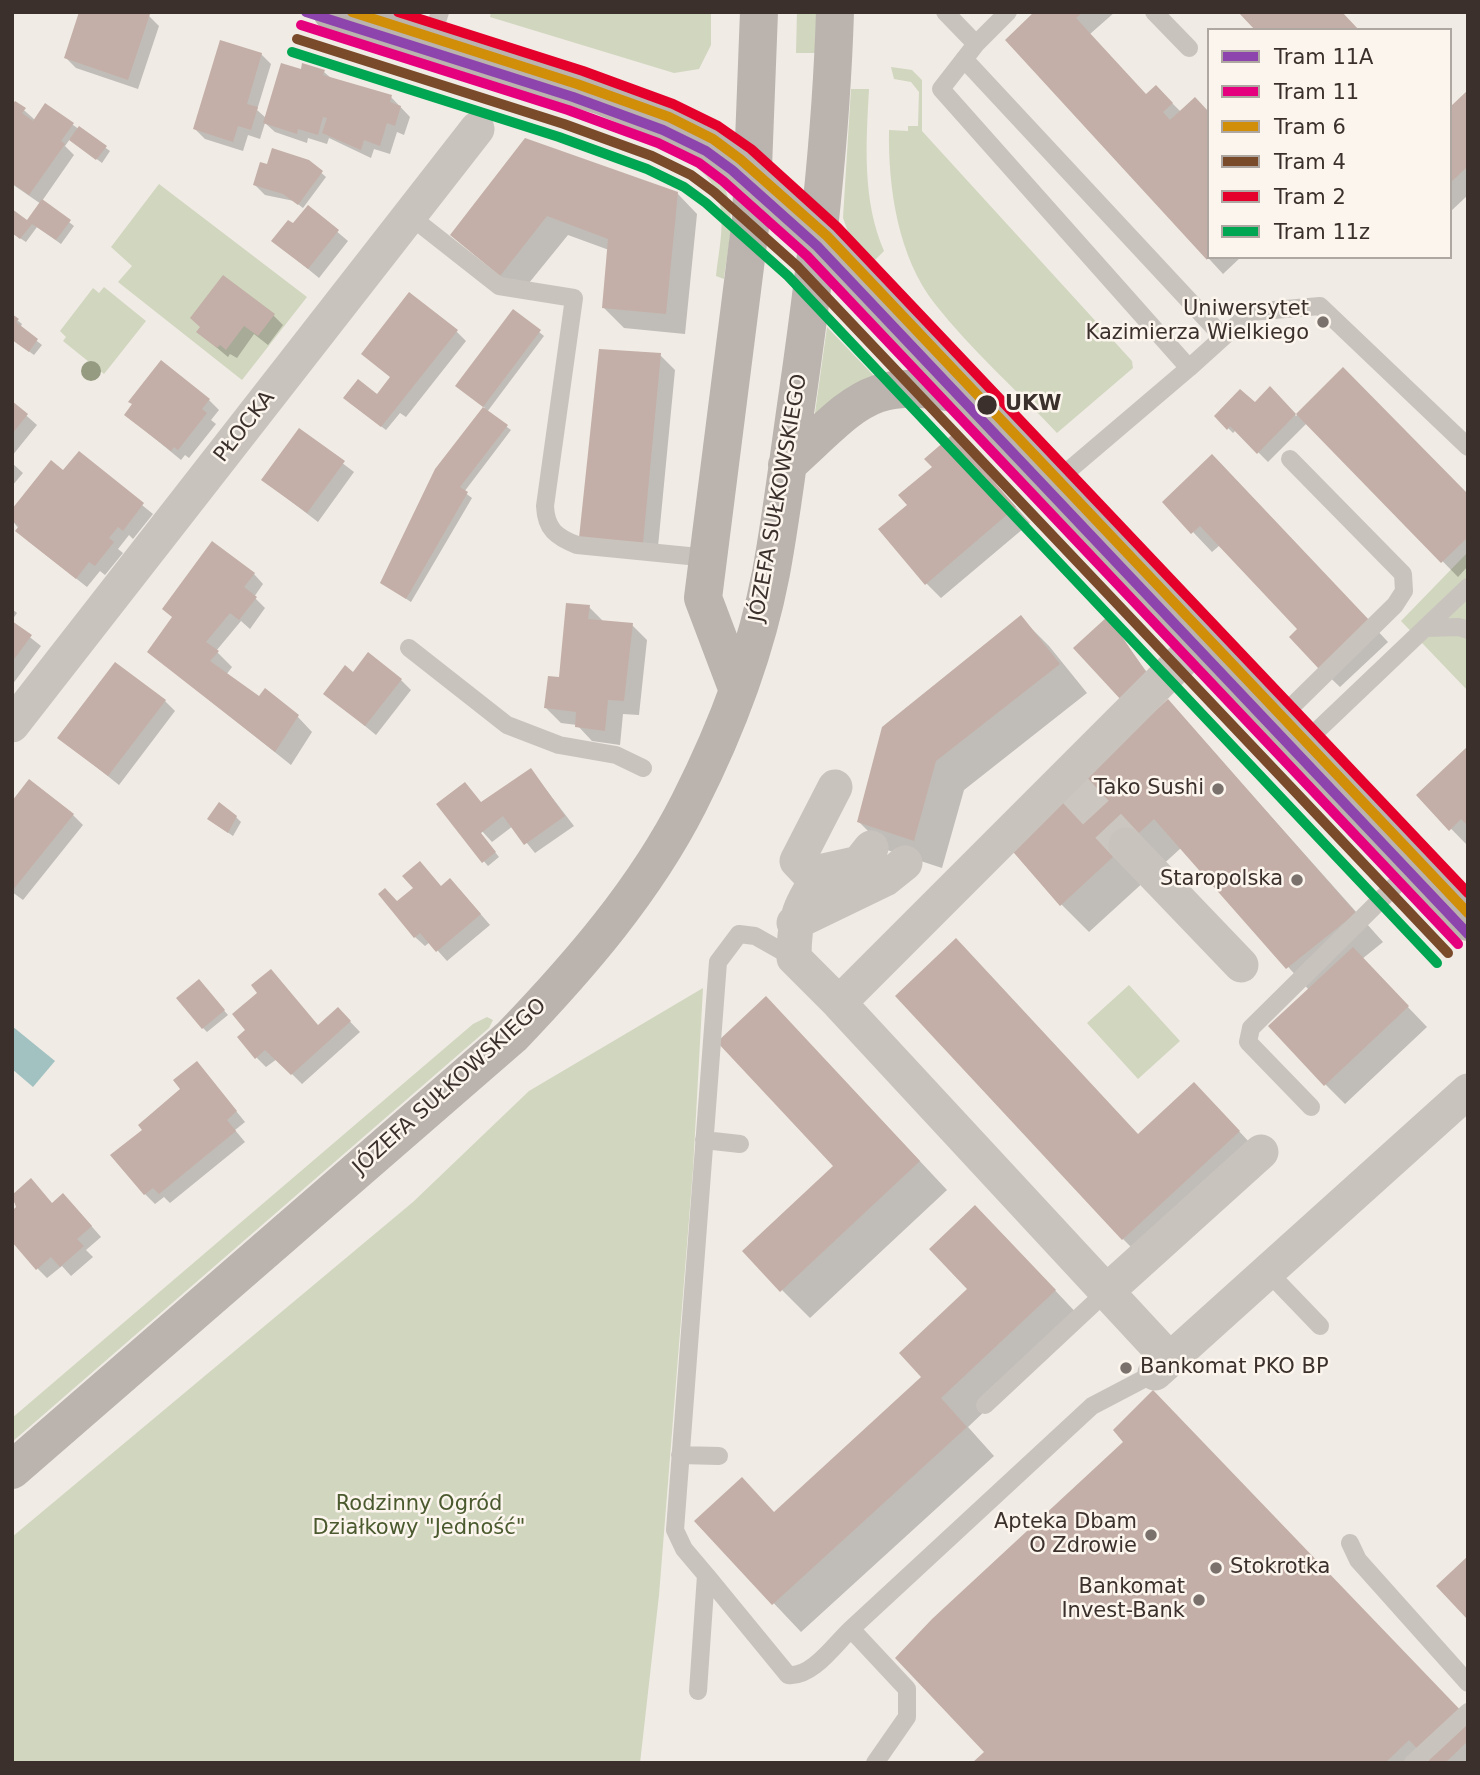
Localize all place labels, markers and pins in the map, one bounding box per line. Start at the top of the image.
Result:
place label: Uniwersytet Kazimierza Wielkiego [1085,297,1309,347]
marker: Uniwersytet Kazimierza Wielkiego [1315,314,1331,330]
place label: UKW [1005,392,1061,418]
marker: UKW [975,393,999,417]
place label: Tako Sushi [1094,776,1204,802]
marker: Tako Sushi [1210,781,1226,797]
place label: Staropolska [1160,867,1283,893]
marker: Staropolska [1289,872,1305,888]
place label: Bankomat PKO BP [1140,1355,1329,1381]
marker: Bankomat PKO BP [1118,1360,1134,1376]
place label: Apteka Dbam O Zdrowie [994,1510,1137,1560]
marker: Apteka Dbam O Zdrowie [1143,1527,1159,1543]
place label: Stokrotka [1230,1555,1330,1581]
marker: Stokrotka [1208,1560,1224,1576]
place label: Bankomat Invest-Bank [1061,1575,1185,1625]
marker: Bankomat Invest-Bank [1191,1592,1207,1608]

